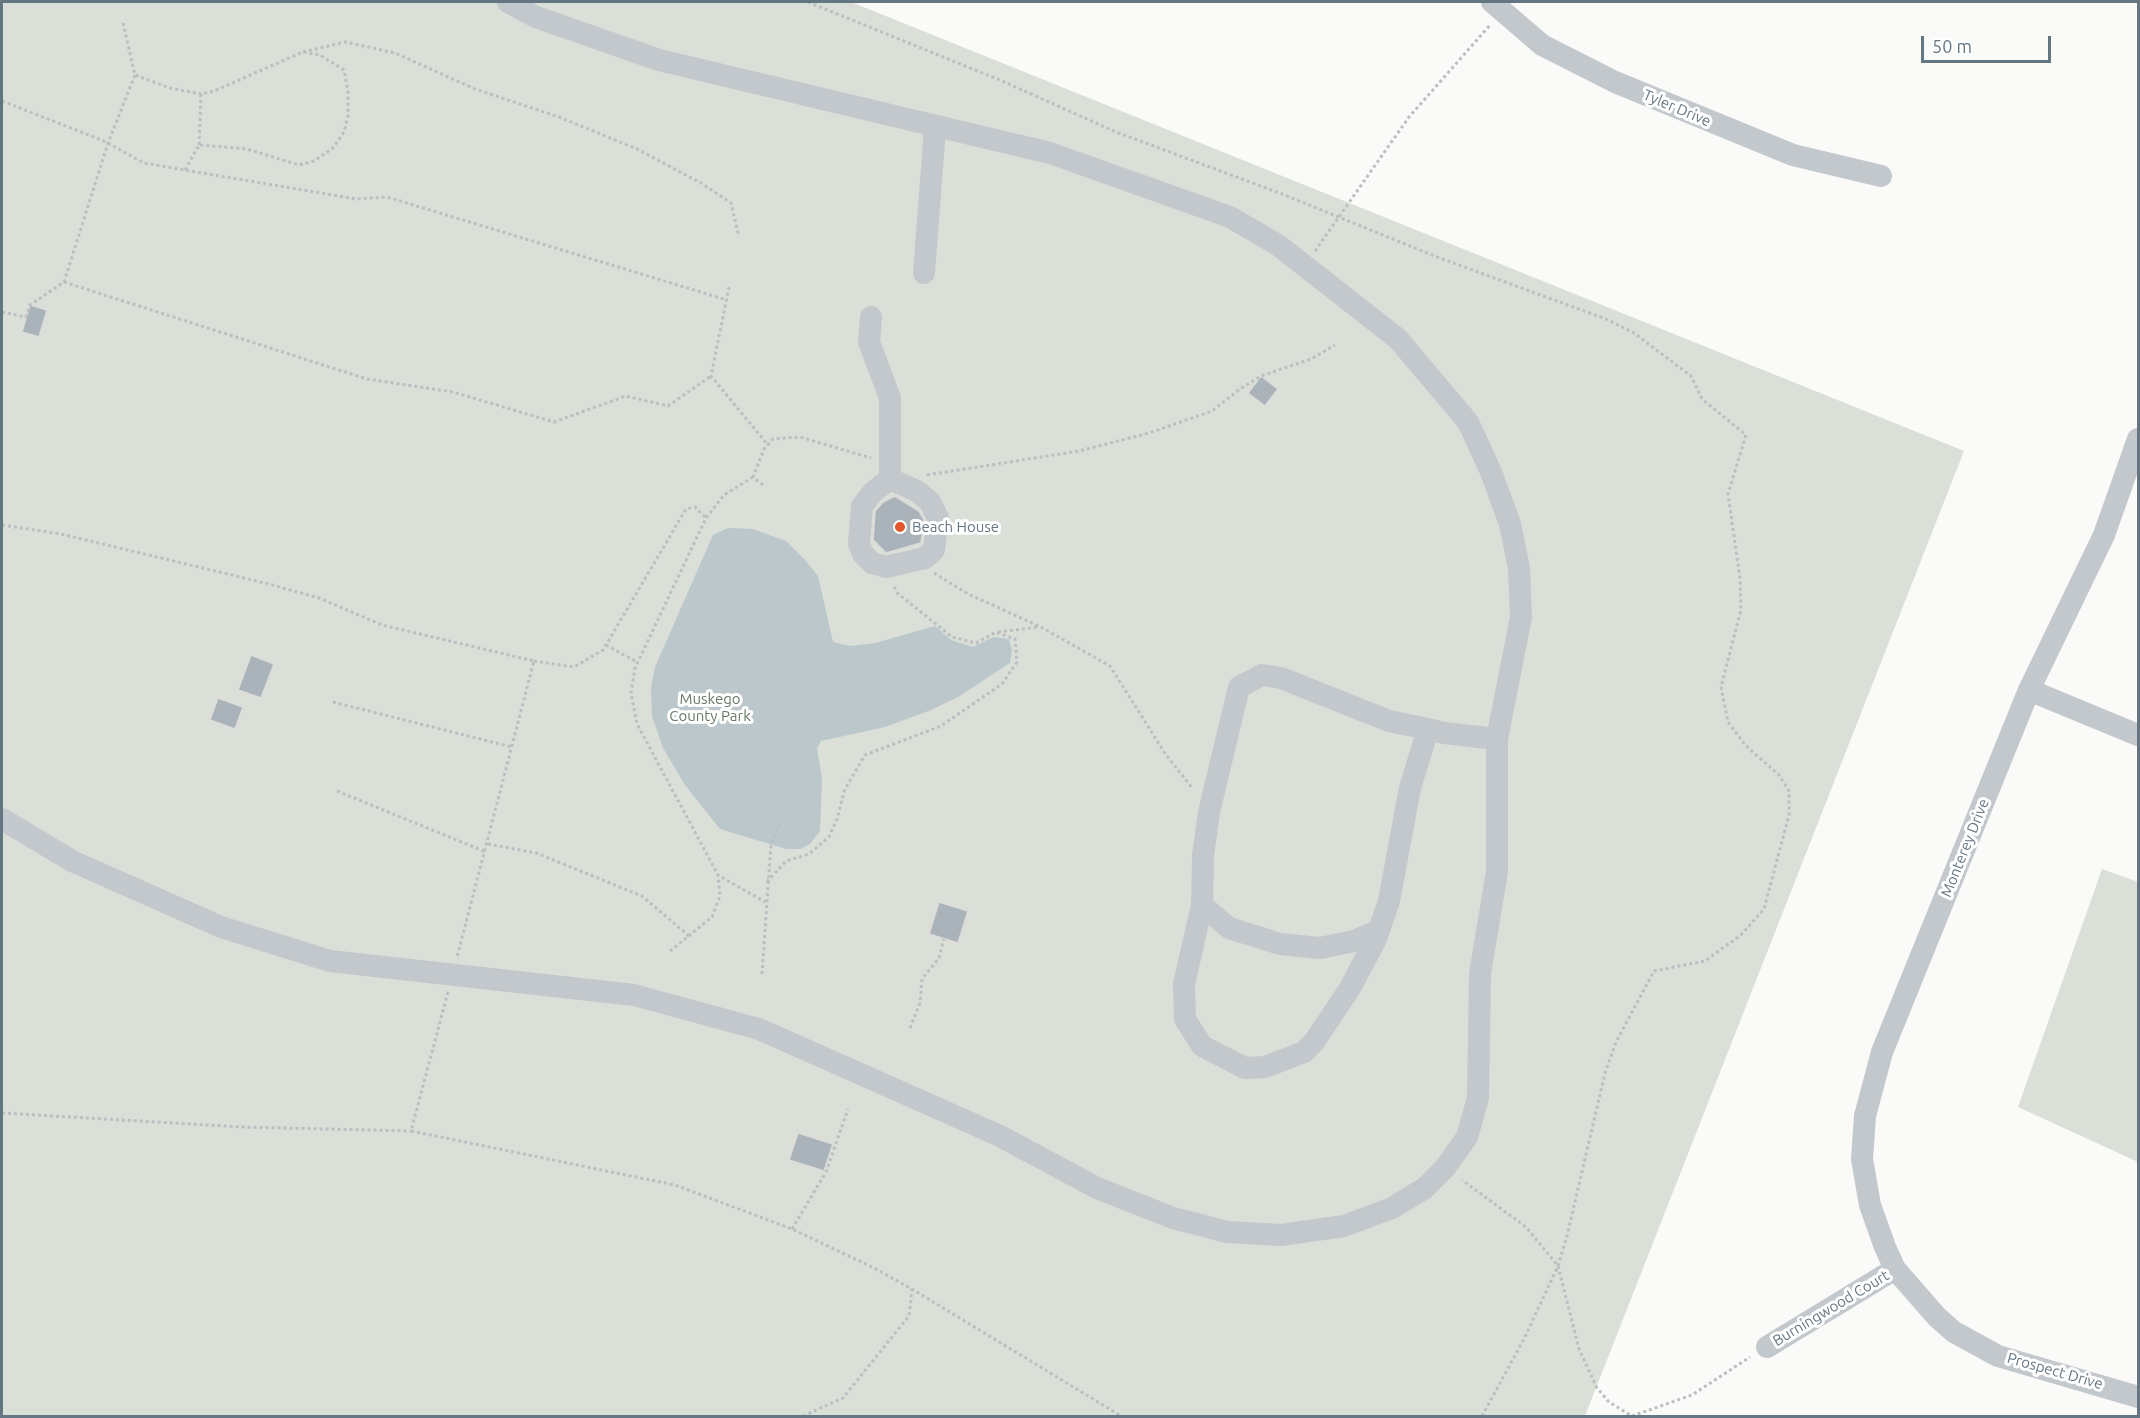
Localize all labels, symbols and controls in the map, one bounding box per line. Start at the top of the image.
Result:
scale bar [1924,24,2054,62]
text: 50 m [1932,36,1972,56]
street label: Tyler Drive [1640,86,1714,130]
place label: Beach House [912,518,999,536]
marker: Beach House [893,520,907,534]
park label: Muskego County Park [669,690,751,725]
street label: Monterey Drive [1937,796,1993,900]
street label: Burningwood Court [1770,1266,1892,1350]
street label: Prospect Drive [2005,1349,2105,1393]

